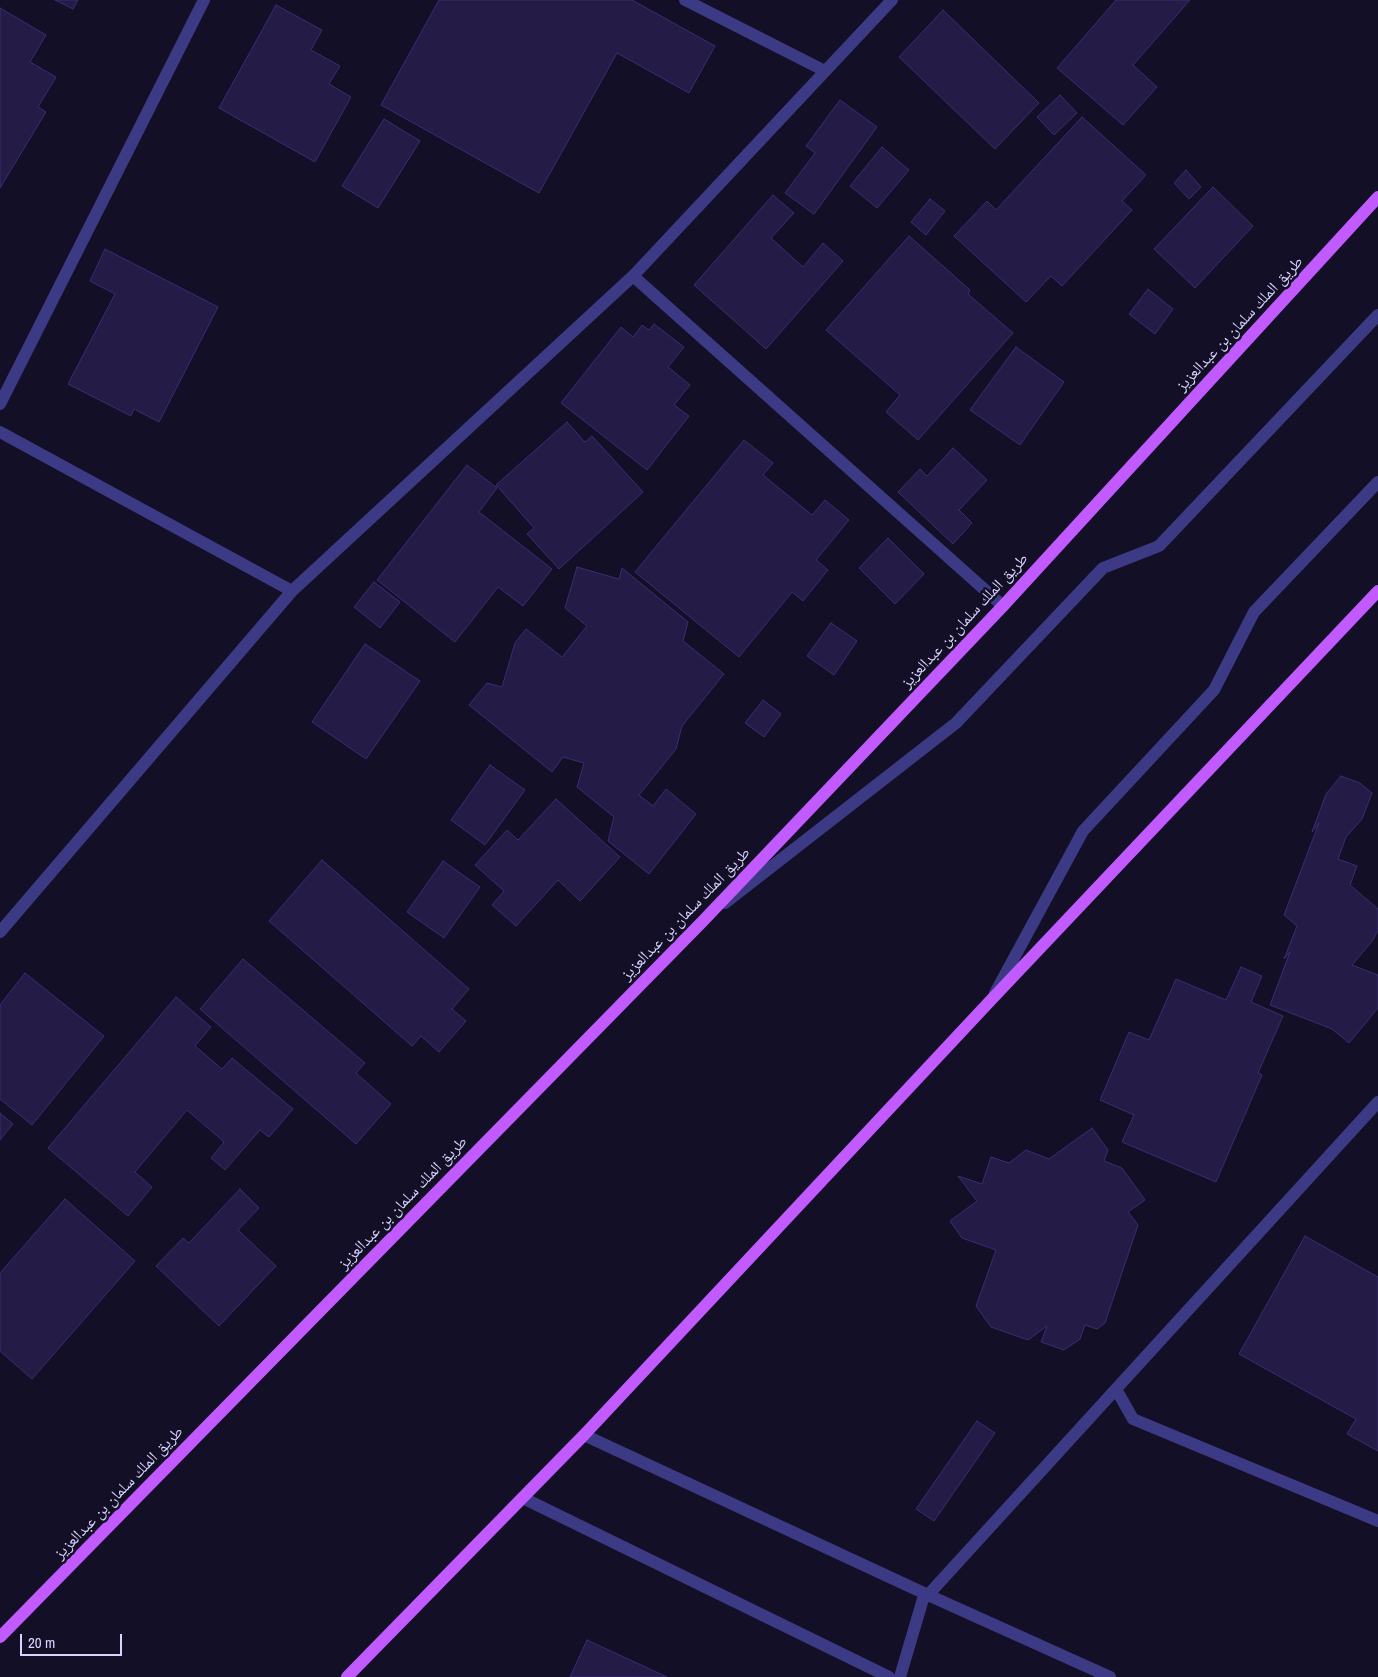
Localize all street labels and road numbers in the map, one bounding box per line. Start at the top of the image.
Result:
street label: طريق الملك سلمان بن عبدالعزيز [1172,252,1308,396]
street label: طريق الملك سلمان بن عبدالعزيز [897,549,1033,693]
street label: طريق الملك سلمان بن عبدالعزيز [617,843,755,985]
street label: طريق الملك سلمان بن عبدالعزيز [334,1132,472,1274]
street label: طريق الملك سلمان بن عبدالعزيز [50,1422,188,1564]

